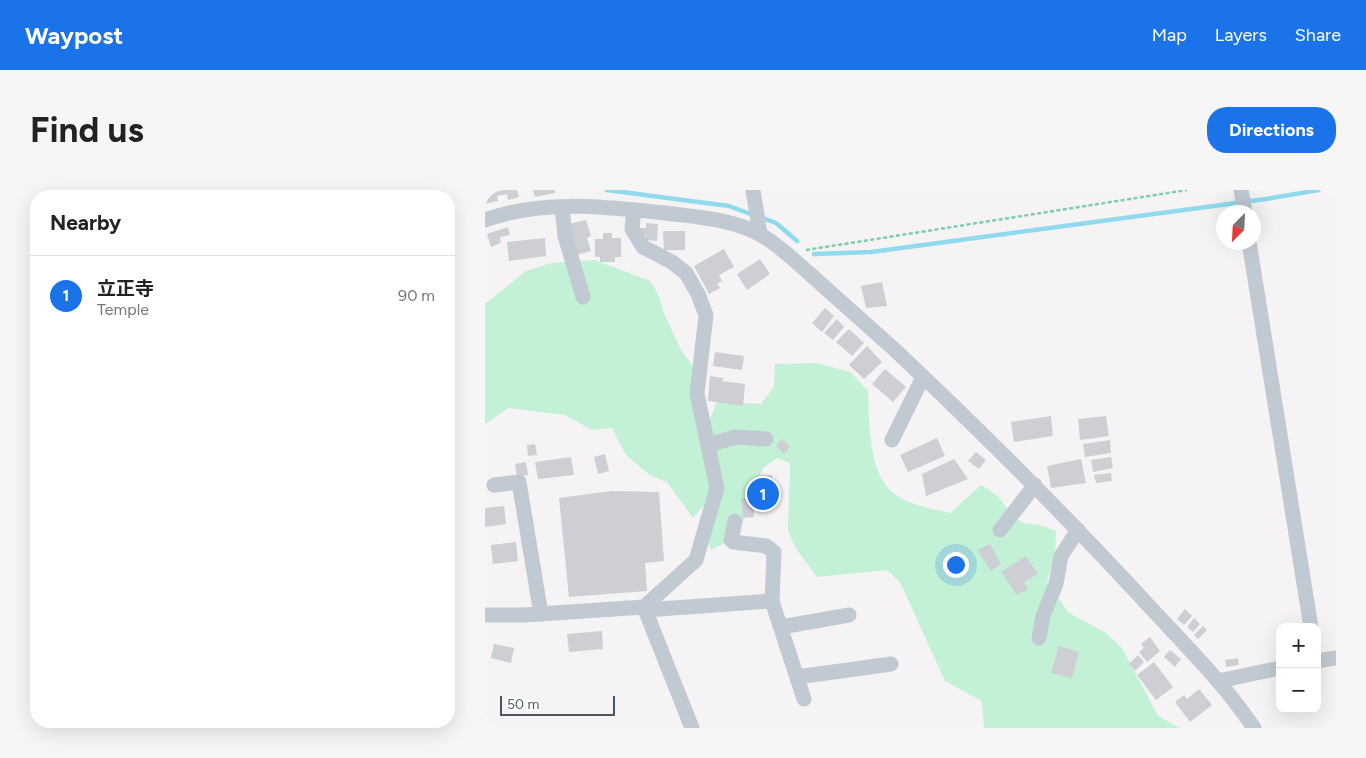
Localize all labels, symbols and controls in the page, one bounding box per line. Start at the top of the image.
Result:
text: Waypost [25,21,123,50]
text: Map [1152,24,1187,46]
text: Layers [1215,24,1267,46]
text: Share [1295,24,1341,46]
button: Directions [1207,107,1336,153]
text: Find us [30,109,144,151]
north arrow [1216,205,1261,250]
text: Nearby [50,210,121,235]
text: 立正寺 [97,277,154,300]
text: 1 [63,286,69,305]
text: 90 m [398,286,435,305]
text: Temple [97,300,149,319]
pin: 1 [747,475,779,513]
your location [943,552,969,578]
map controls [1276,623,1321,713]
button: + [1276,623,1321,668]
button: − [1276,668,1321,713]
scale bar [500,693,615,716]
text: 50 m [507,696,539,713]

